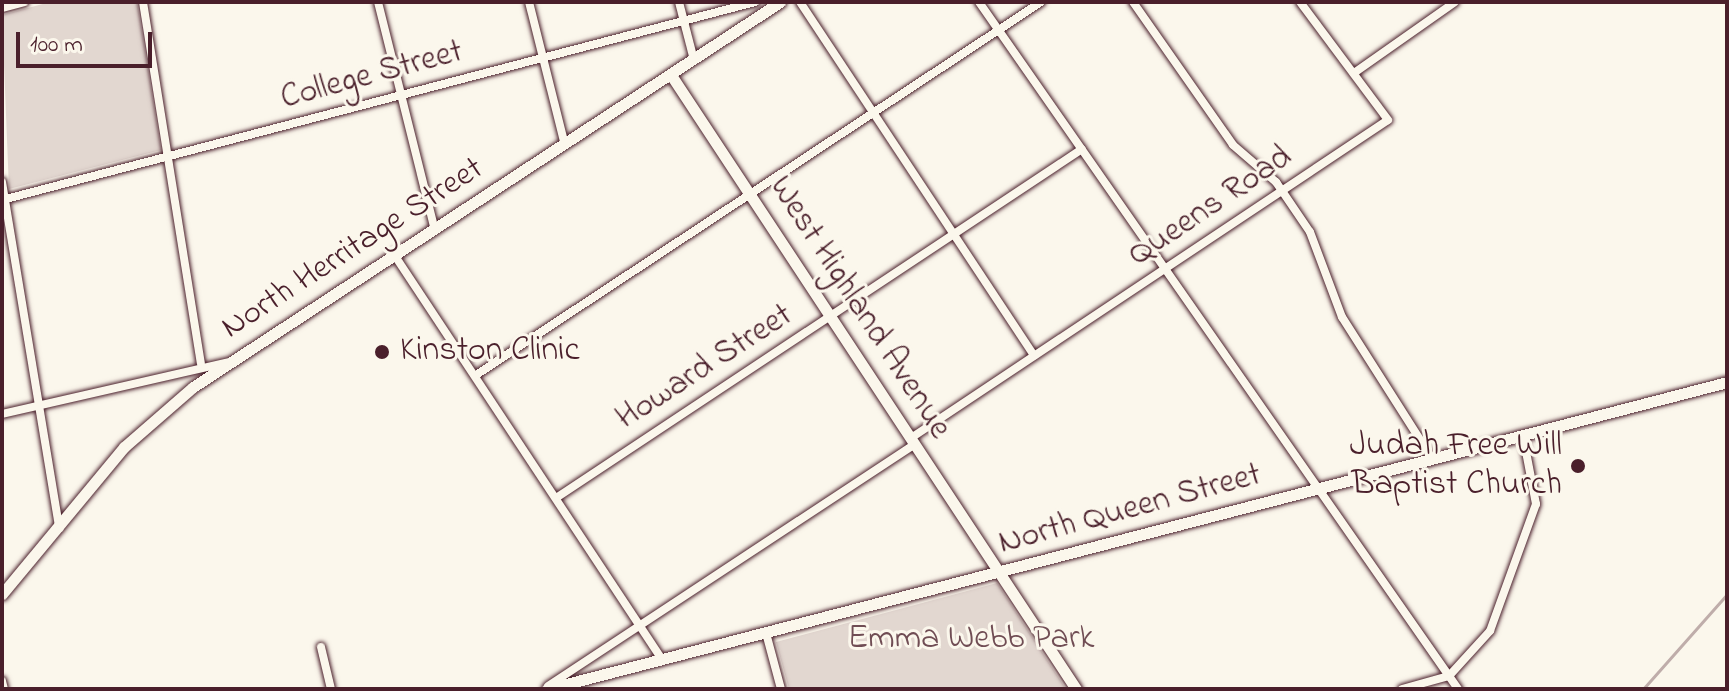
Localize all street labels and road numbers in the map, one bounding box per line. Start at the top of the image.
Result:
street label: College Street [277,32,467,120]
street label: Queens Road [1122,137,1300,277]
street label: North Herritage Street [214,149,492,349]
street label: West Highland Avenue [759,169,959,447]
street label: Howard Street [609,296,801,440]
street label: North Queen Street [994,455,1266,565]

